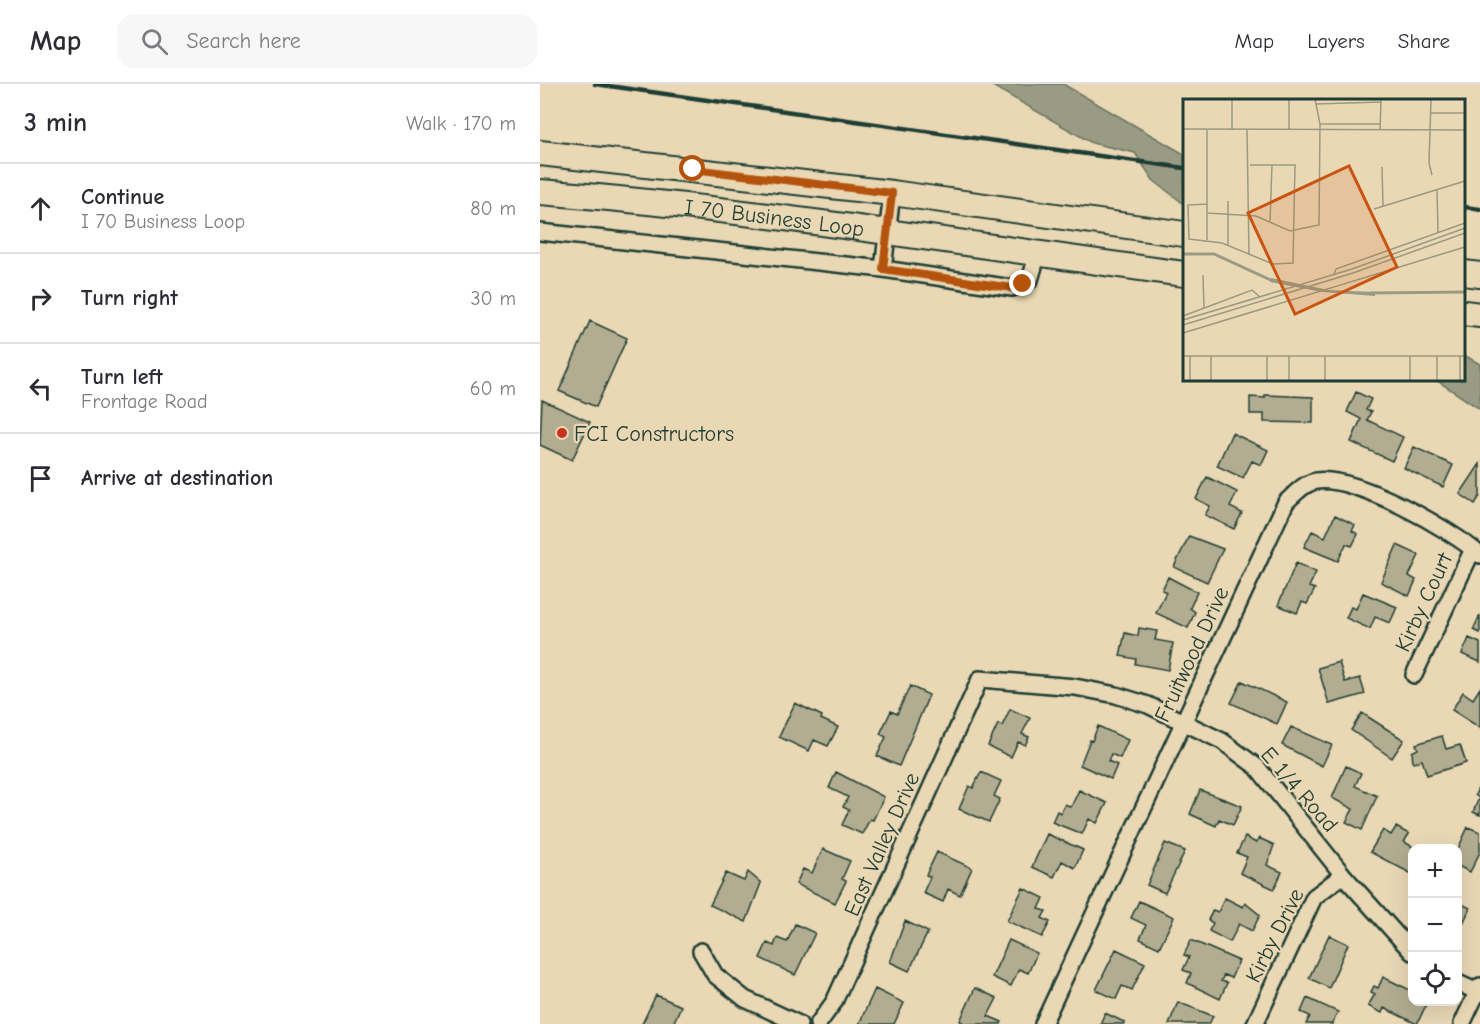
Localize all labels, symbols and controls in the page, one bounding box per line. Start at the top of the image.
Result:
search box [117,14,537,68]
text: Map [30,25,81,57]
icon: search [138,25,171,58]
text: Search here [186,28,301,54]
text: Map [1235,29,1274,53]
text: Layers [1307,29,1365,53]
text: Share [1398,29,1450,53]
inset map [1183,99,1465,381]
text: 3 min [24,108,87,138]
text: Walk · 170 m [406,112,516,135]
route start [679,155,705,181]
text: Continue [81,184,164,210]
icon: ahead [24,192,57,225]
street label: I 70 Business Loop [683,194,866,243]
text: 80 m [470,197,516,220]
text: I 70 Business Loop [81,210,245,233]
route end [1009,270,1035,296]
icon: right [24,282,57,315]
text: Turn right [81,285,178,311]
text: 30 m [470,287,516,310]
text: Turn left [81,364,163,390]
icon: left [24,372,57,405]
text: 60 m [470,377,516,400]
text: Frontage Road [81,390,208,413]
place label: FCI Constructors [574,421,734,447]
marker: FCI Constructors [555,426,569,440]
icon: arrive [24,462,57,495]
text: Arrive at destination [81,465,273,491]
street label: Kirby Court [1390,548,1458,656]
street label: Fruitwood Drive [1149,583,1235,726]
street label: E 1/4 Road [1255,742,1343,838]
street label: East Valley Drive [839,769,925,920]
map controls [1408,844,1462,1006]
button: + [1408,844,1462,898]
street label: Kirby Drive [1240,884,1310,987]
button: − [1408,898,1462,952]
button: locate [1408,952,1462,1006]

